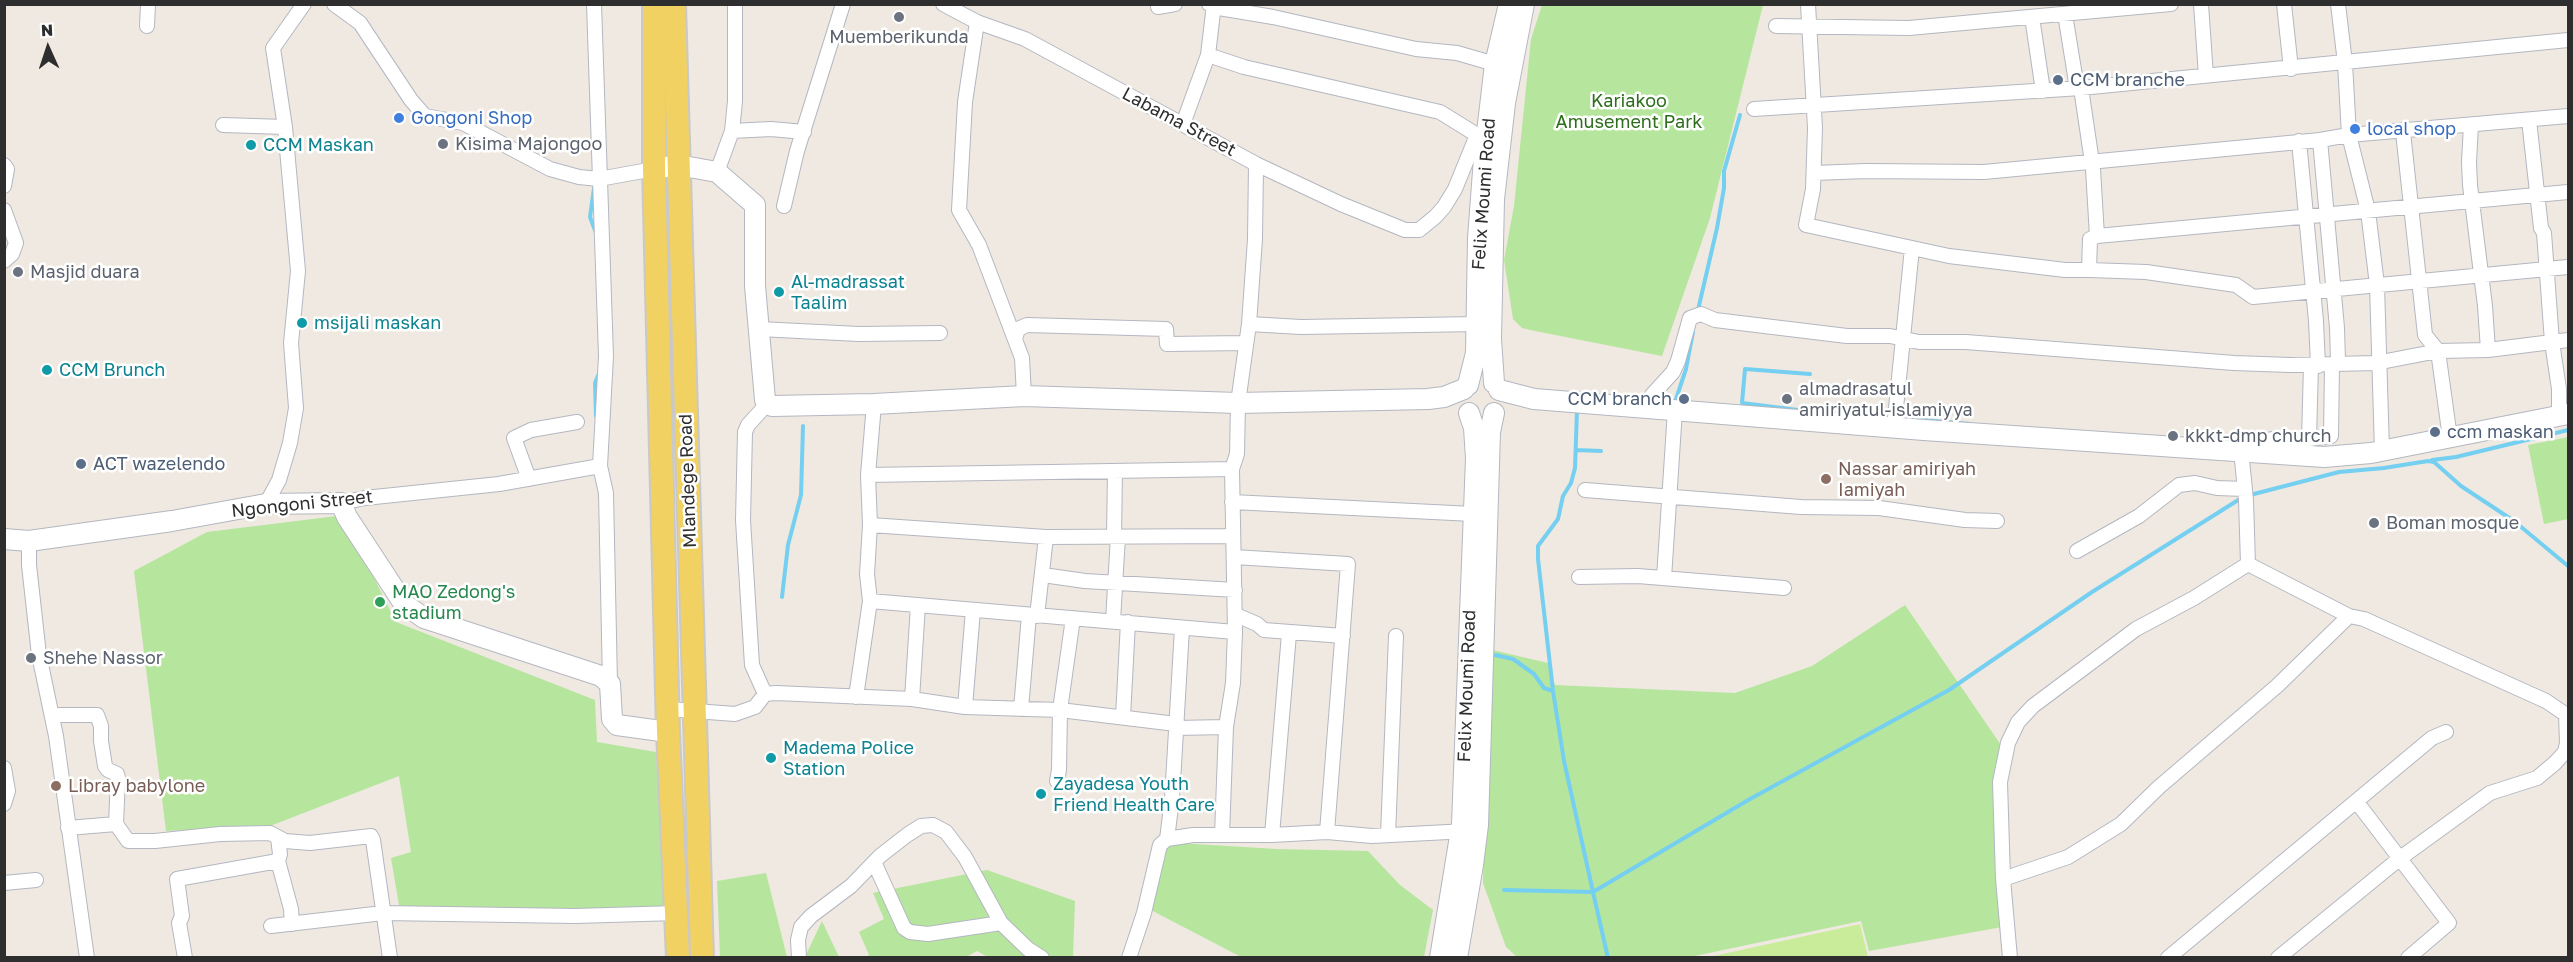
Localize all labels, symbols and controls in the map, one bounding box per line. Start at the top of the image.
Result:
marker: Muemberikunda [892,10,906,24]
north arrow [18,18,78,78]
text: N [40,20,54,40]
place label: Muemberikunda [829,26,969,48]
place label: CCM branche [2070,69,2185,91]
marker: CCM branche [2051,73,2065,87]
street label: Labama Street [1118,83,1240,161]
park label: Kariakoo Amusement Park [1556,90,1702,132]
place label: Gongoni Shop [411,107,532,129]
marker: Gongoni Shop [392,111,406,125]
street label: Felix Moumi Road [1468,117,1500,271]
place label: local shop [2367,118,2456,140]
marker: local shop [2348,122,2362,136]
place label: Kisima Majongoo [455,133,602,155]
place label: CCM Maskan [263,134,374,156]
marker: Kisima Majongoo [436,137,450,151]
marker: CCM Maskan [244,138,258,152]
place label: Masjid duara [30,261,140,283]
marker: Masjid duara [11,265,25,279]
place label: Al-madrassat Taalim [791,271,905,314]
marker: Al-madrassat Taalim [772,285,786,299]
place label: msijali maskan [314,312,441,334]
marker: msijali maskan [295,316,309,330]
place label: CCM Brunch [59,359,165,381]
marker: CCM Brunch [40,363,54,377]
place label: almadrasatul amiriyatul-islamiyya [1799,378,1973,420]
place label: CCM branch [1568,388,1672,410]
marker: CCM branch [1677,392,1691,406]
marker: almadrasatul amiriyatul-islamiyya [1780,392,1794,406]
street label: Mlandege Road [675,414,701,548]
place label: ccm maskan [2447,421,2554,443]
place label: kkkt-dmp church [2185,425,2332,447]
marker: ccm maskan [2428,425,2442,439]
marker: kkkt-dmp church [2166,429,2180,443]
place label: ACT wazelendo [93,453,225,475]
marker: ACT wazelendo [74,457,88,471]
place label: Nassar amiriyah Iamiyah [1838,458,1976,500]
marker: Nassar amiriyah Iamiyah [1819,472,1833,486]
street label: Ngongoni Street [230,486,374,522]
place label: Boman mosque [2386,512,2519,534]
marker: Boman mosque [2367,516,2381,530]
place label: MAO Zedong's stadium [392,581,515,624]
marker: MAO Zedong's stadium [373,595,387,609]
street label: Felix Moumi Road [1454,609,1480,763]
place label: Shehe Nassor [43,647,163,669]
marker: Shehe Nassor [24,651,38,665]
place label: Madema Police Station [783,737,914,780]
marker: Madema Police Station [764,751,778,765]
place label: Zayadesa Youth Friend Health Care [1053,773,1215,816]
place label: Libray babylone [68,775,205,797]
marker: Libray babylone [49,779,63,793]
marker: Zayadesa Youth Friend Health Care [1034,787,1048,801]

